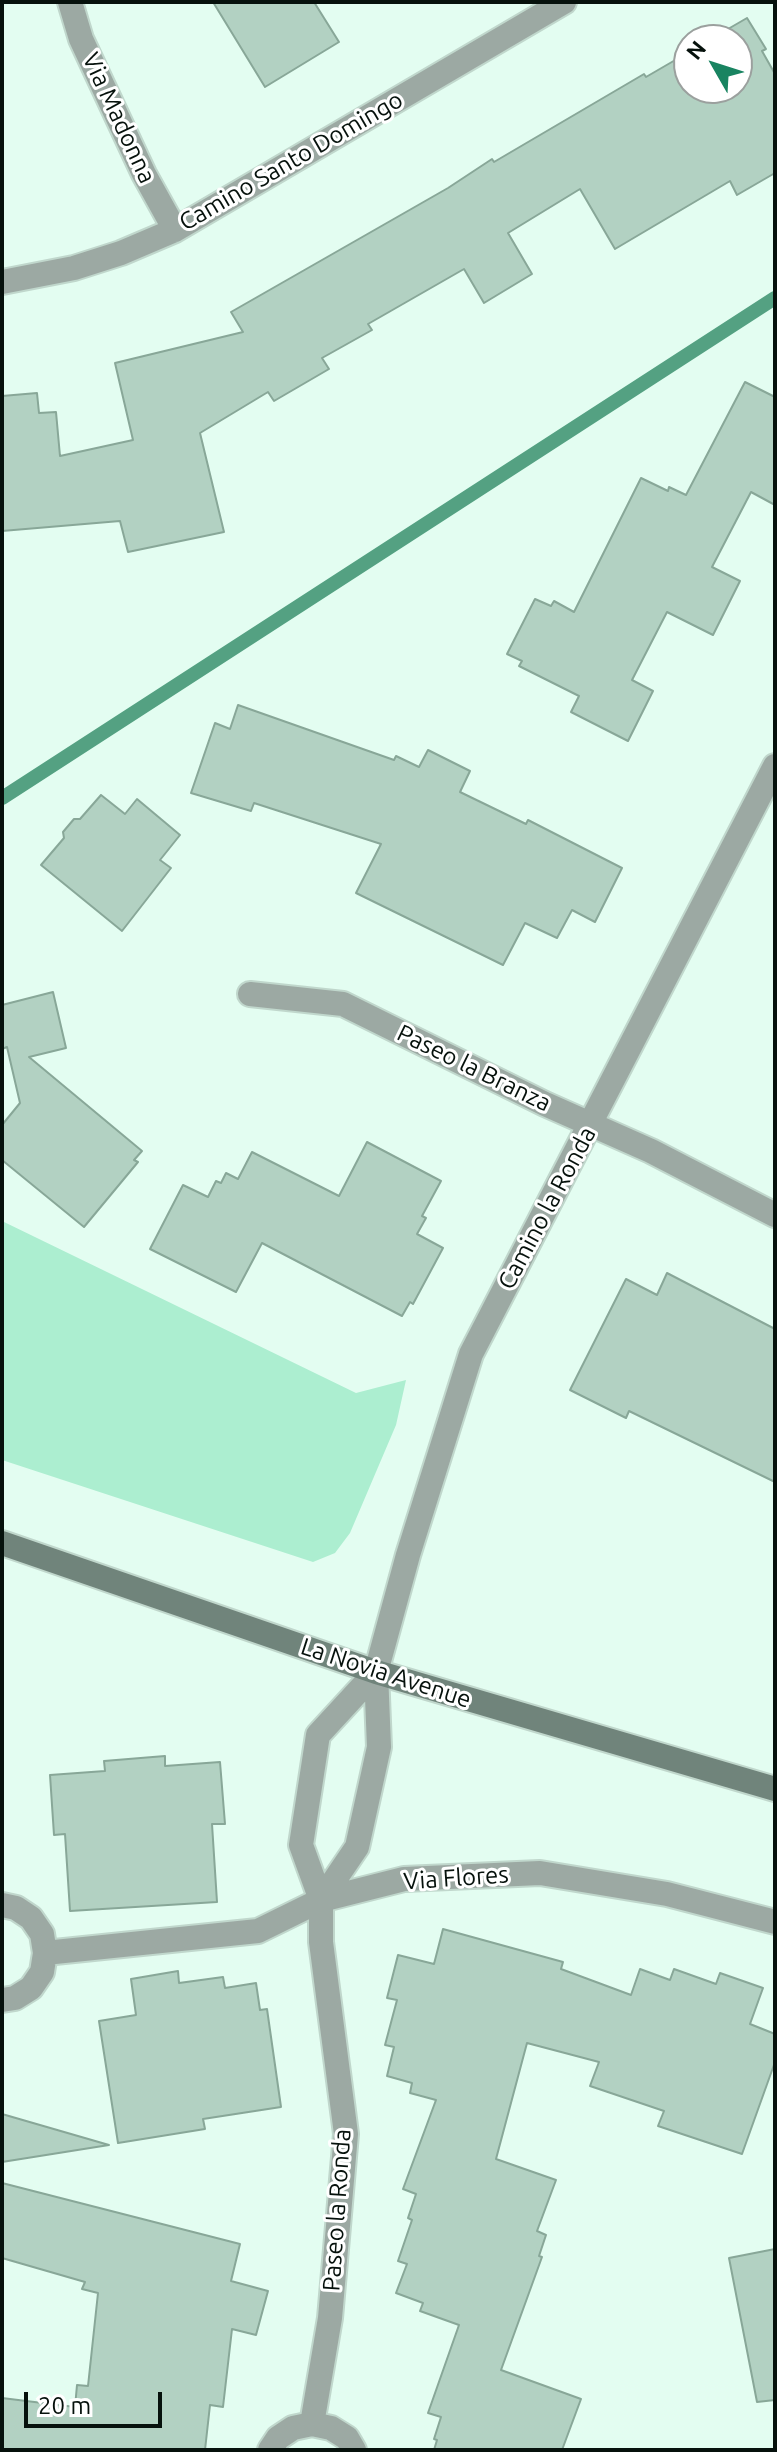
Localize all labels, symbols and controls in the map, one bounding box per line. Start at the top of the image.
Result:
north arrow [673,24,753,104]
text: N [681,36,710,64]
street label: Via Madonna [76,48,162,188]
street label: Camino Santo Domingo [174,85,408,237]
street label: Paseo la Branza [392,1018,556,1118]
street label: Camino la Ronda [492,1122,602,1294]
street label: La Novia Avenue [297,1632,475,1714]
street label: Via Flores [402,1860,510,1896]
street label: Paseo la Ronda [317,2128,357,2292]
scale bar [28,2376,166,2426]
text: 20 m [38,2392,91,2419]

